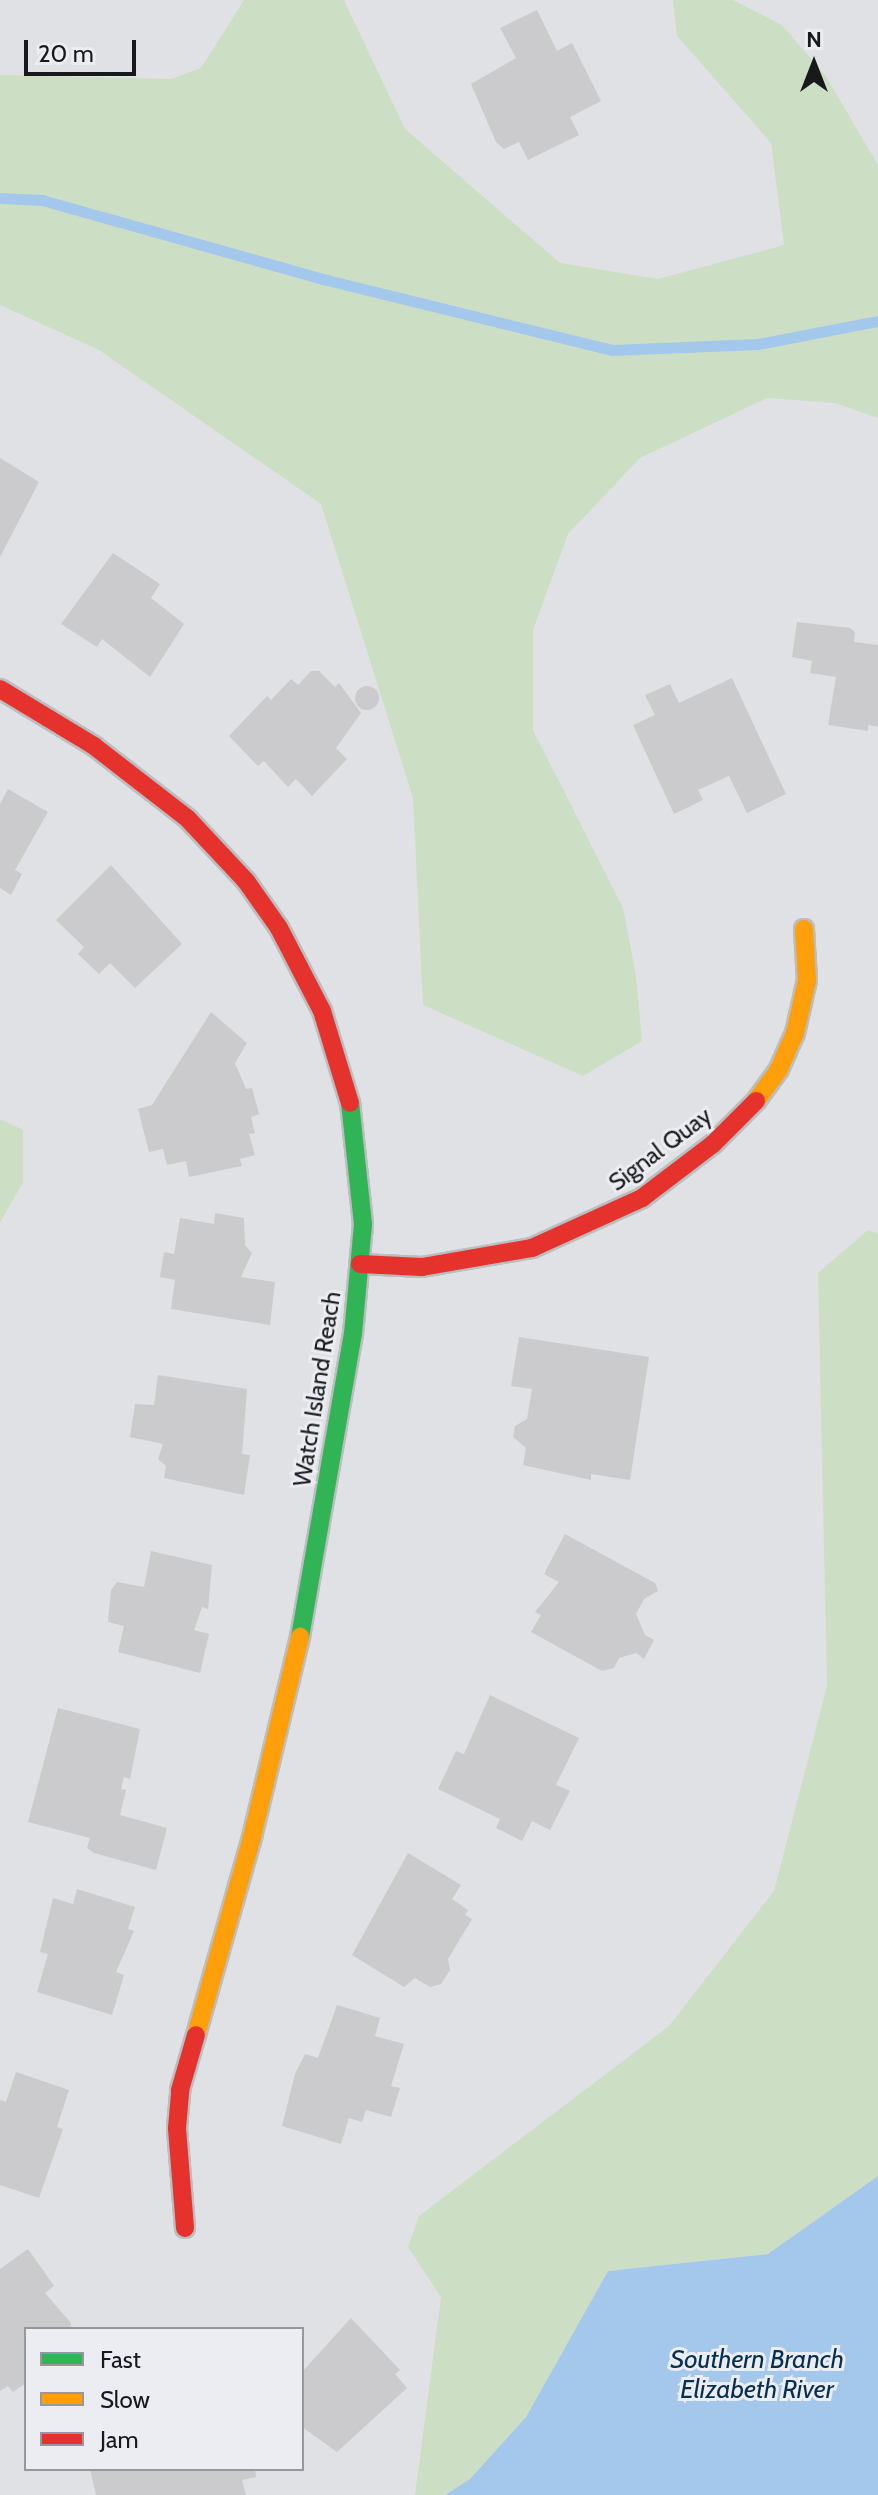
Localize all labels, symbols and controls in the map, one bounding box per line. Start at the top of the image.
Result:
scale bar [28,24,140,74]
north arrow [774,24,854,104]
text: N [806,26,822,53]
text: 20 m [38,39,94,68]
street label: Signal Quay [603,1101,717,1197]
street label: Watch Island Reach [287,1289,347,1489]
legend [24,2327,304,2471]
water label: Southern Branch Elizabeth River [670,2344,844,2406]
text: Fast [100,2345,141,2374]
text: Slow [100,2385,150,2414]
text: Jam [100,2425,138,2454]

